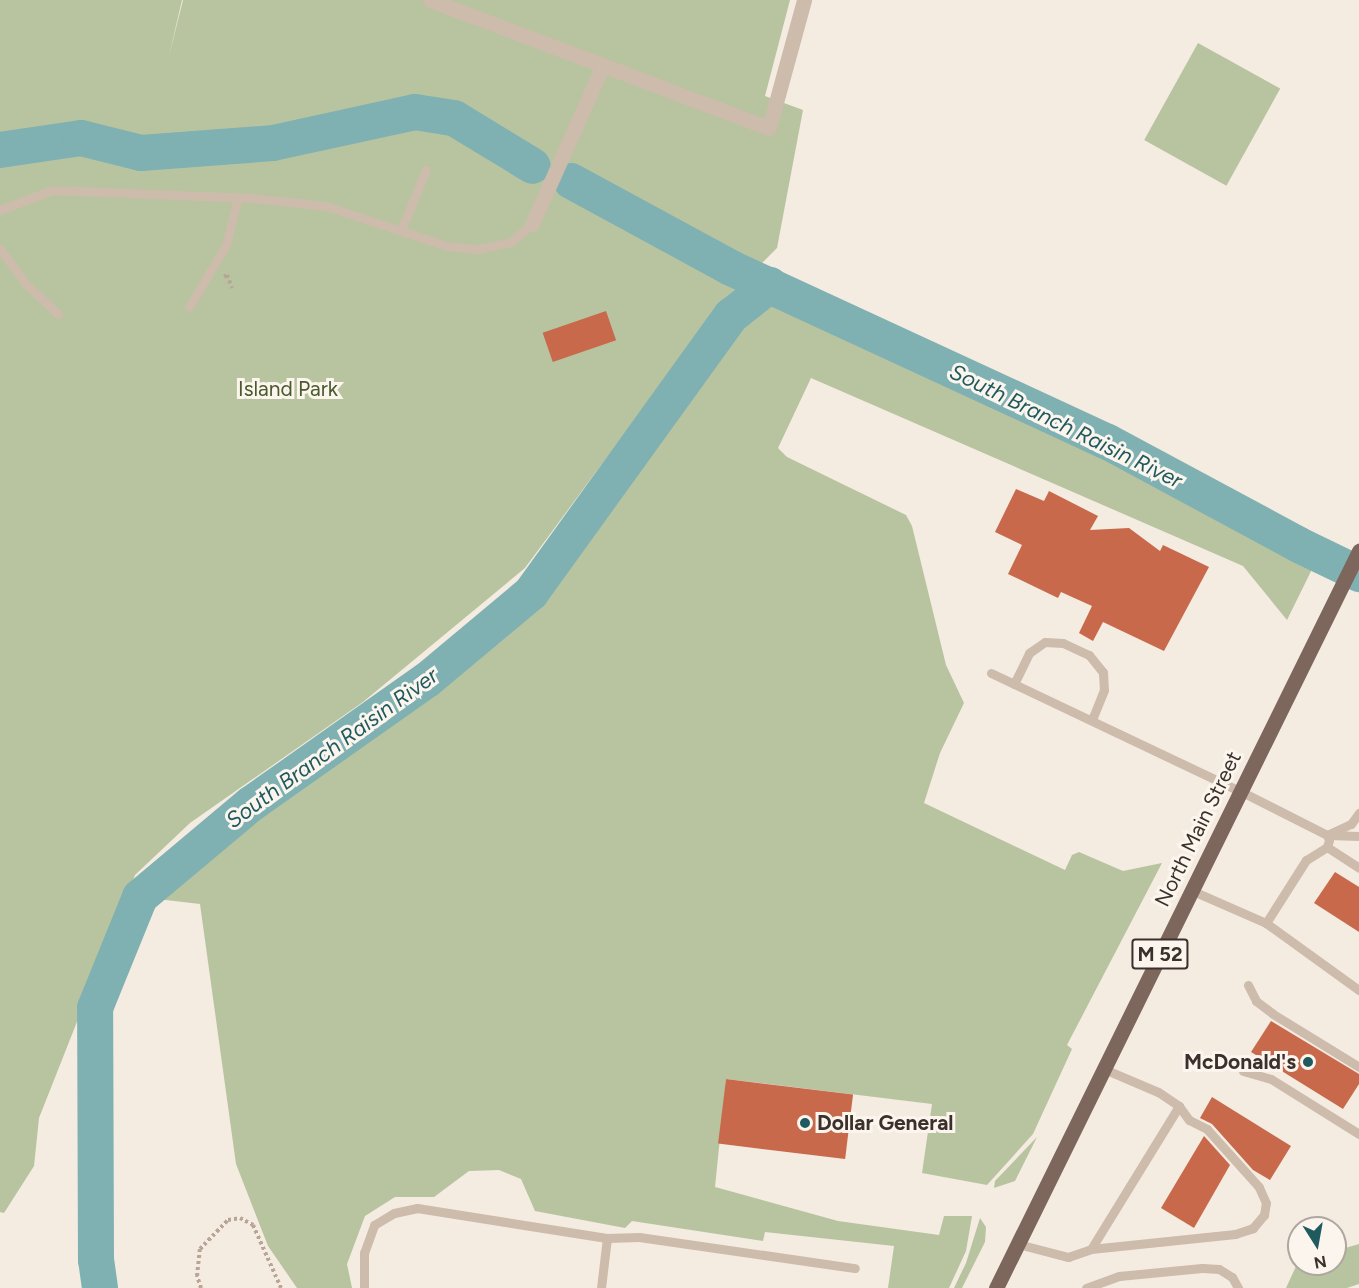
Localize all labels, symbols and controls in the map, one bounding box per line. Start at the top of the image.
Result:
water label: South Branch Raisin River [946,358,1186,494]
park label: Island Park [238,376,338,402]
water label: South Branch Raisin River [221,662,443,834]
street label: North Main Street [1150,747,1246,911]
road number: M 52 [1130,937,1190,971]
place label: McDonald's [1184,1049,1296,1075]
marker: McDonald's [1301,1055,1315,1069]
place label: Dollar General [817,1110,953,1136]
marker: Dollar General [798,1116,812,1130]
north arrow [1287,1216,1347,1276]
text: N [1312,1252,1328,1273]

